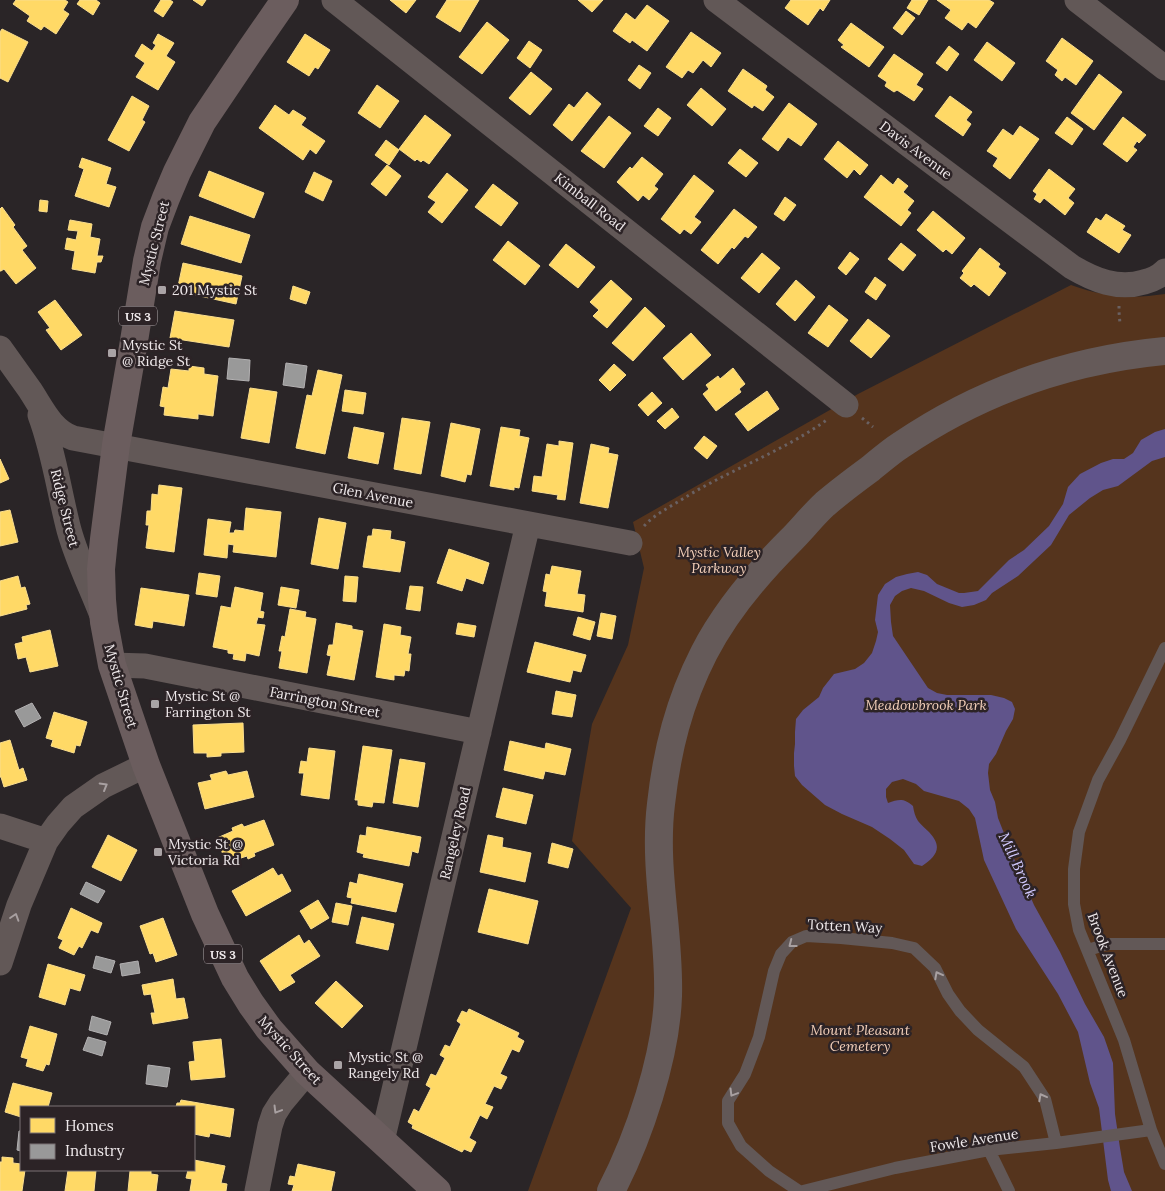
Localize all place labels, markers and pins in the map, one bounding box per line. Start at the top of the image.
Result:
place label: 201 Mystic St [172,281,258,299]
marker: 201 Mystic St [156,284,168,296]
place label: Mystic St @ Ridge St [122,336,191,370]
marker: Mystic St @ Ridge St [106,347,118,359]
place label: Mystic St @ Farrington St [165,687,251,721]
marker: Mystic St @ Farrington St [149,698,161,710]
place label: Mystic St @ Victoria Rd [167,835,243,869]
marker: Mystic St @ Victoria Rd [152,846,164,858]
place label: Mystic St @ Rangely Rd [348,1048,423,1082]
marker: Mystic St @ Rangely Rd [332,1059,344,1071]

